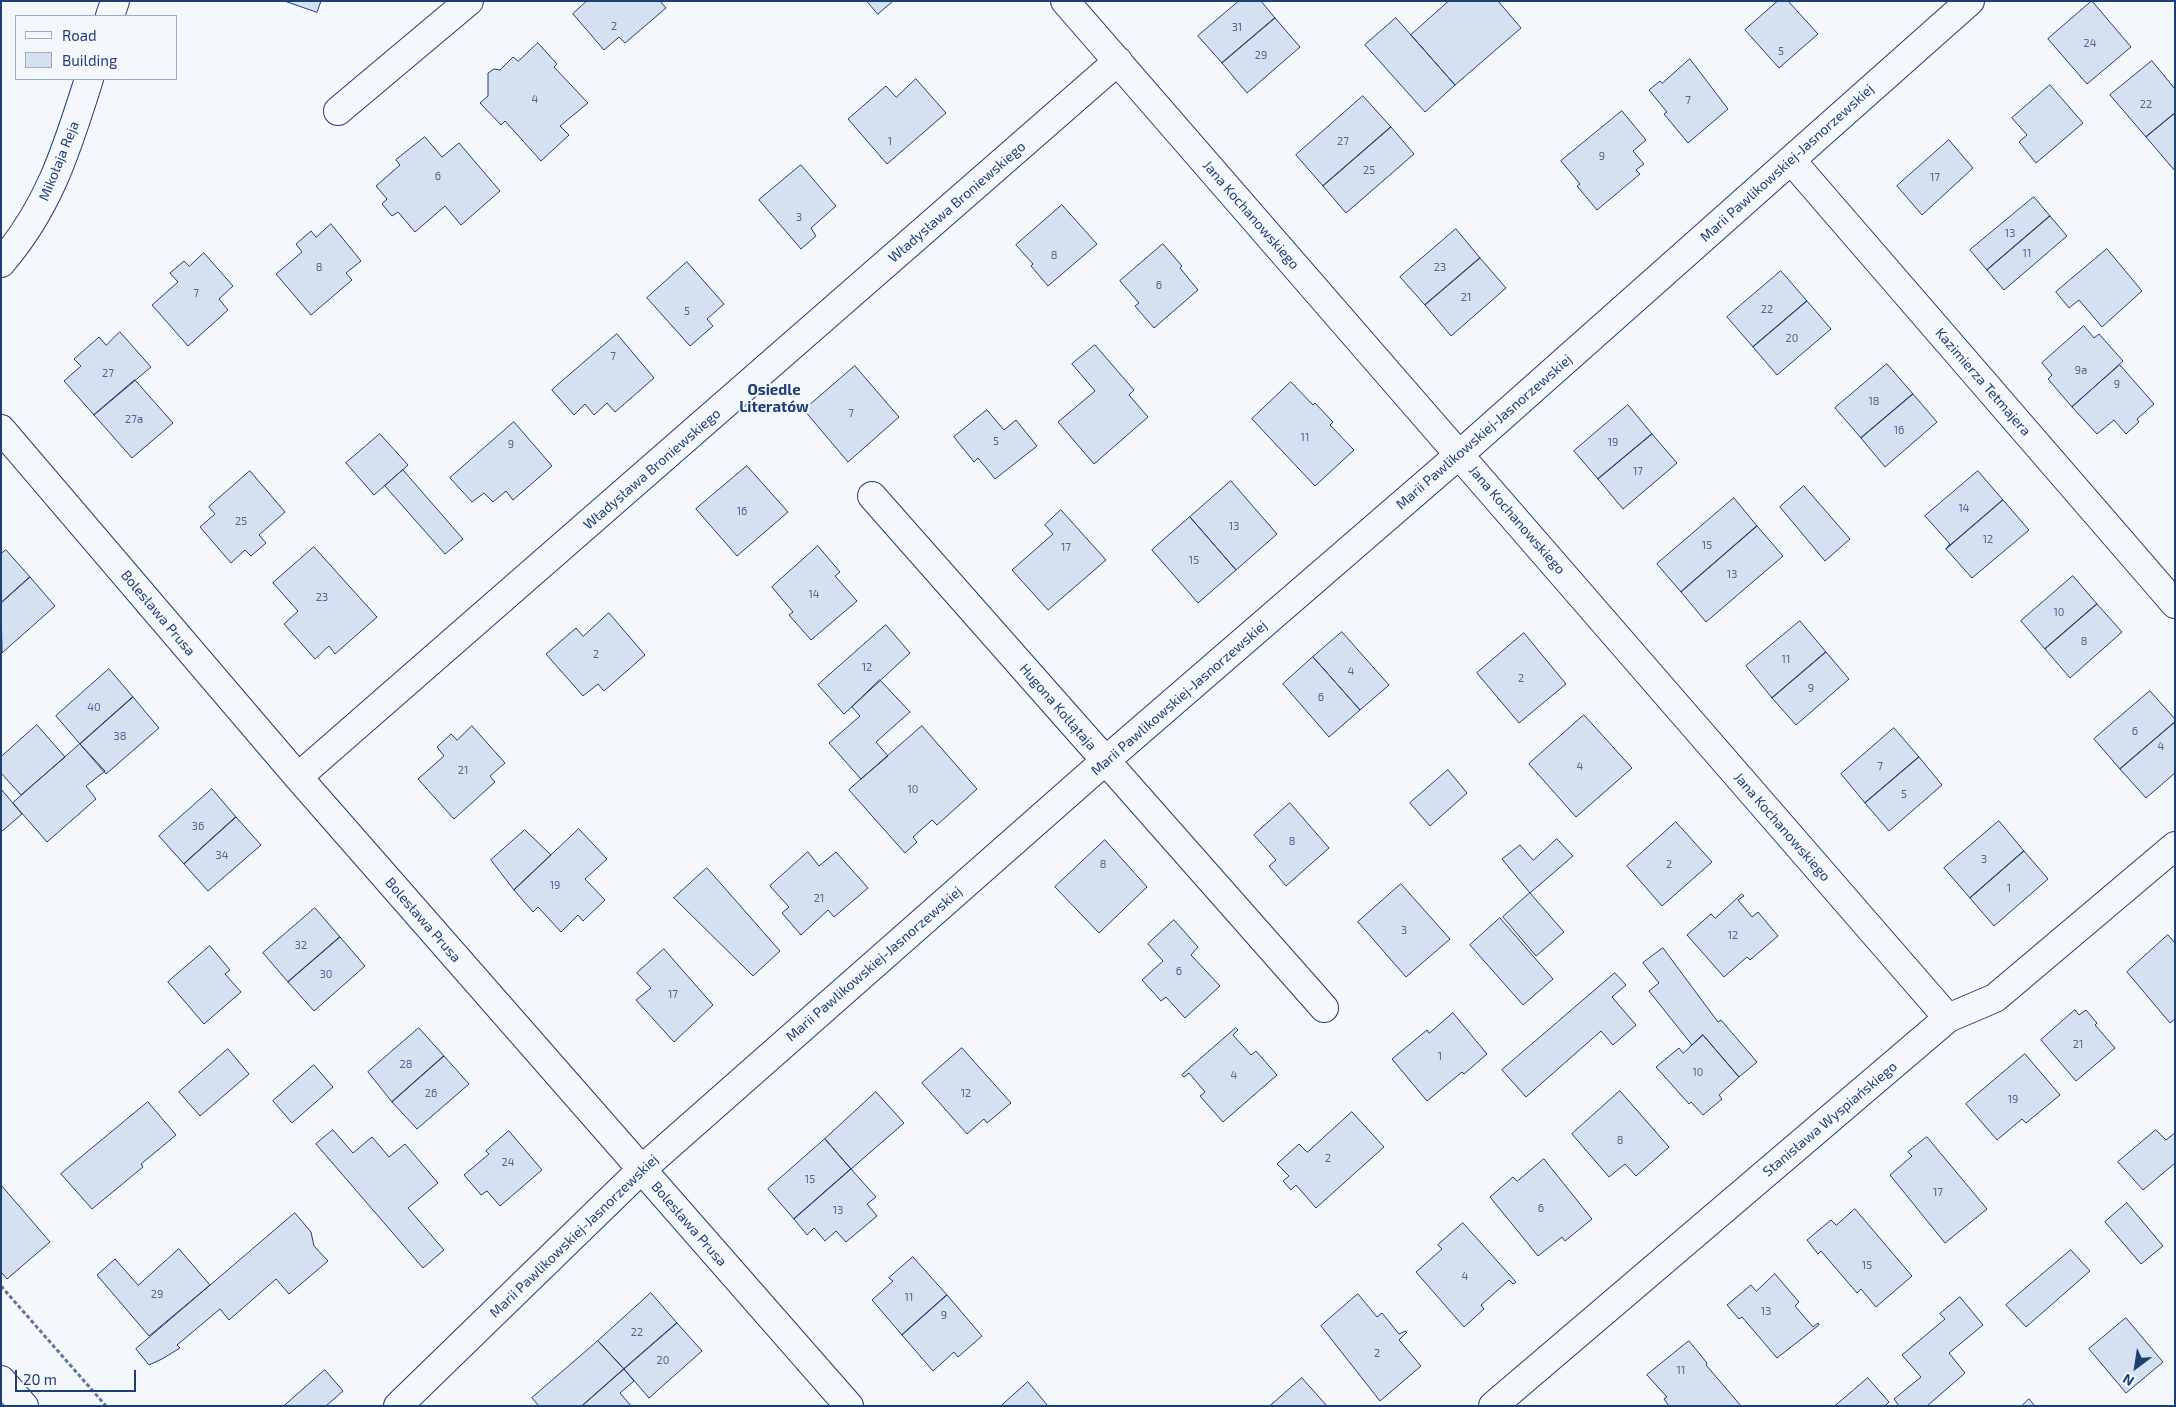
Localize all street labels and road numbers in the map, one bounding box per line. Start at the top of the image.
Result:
street label: Marii Pawlikowskiej-Jasnorzewskiej [1697,81,1877,245]
street label: Mikołaja Reja [35,119,83,203]
street label: Władysława Broniewskiego [885,138,1029,266]
street label: Jana Kochanowskiego [1199,157,1303,273]
street label: Kazimierza Tetmajera [1932,325,2034,439]
street label: Marii Pawlikowskiej-Jasnorzewskiej [1393,351,1575,513]
street label: Władysława Broniewskiego [580,405,724,533]
street label: Jana Kochanowskiego [1465,462,1569,578]
street label: Bolesława Prusa [117,567,199,659]
street label: Marii Pawlikowskiej-Jasnorzewskiej [1088,617,1270,779]
street label: Hugona Kołłątaja [1016,660,1100,754]
street label: Jana Kochanowskiego [1730,769,1834,885]
street label: Bolesława Prusa [382,874,464,966]
street label: Marii Pawlikowskiej-Jasnorzewskiej [783,883,965,1045]
street label: Stanisława Wyspiańskiego [1759,1058,1901,1180]
street label: Marii Pawlikowskiej-Jasnorzewskiej [486,1151,662,1321]
street label: Bolesława Prusa [648,1178,730,1270]

